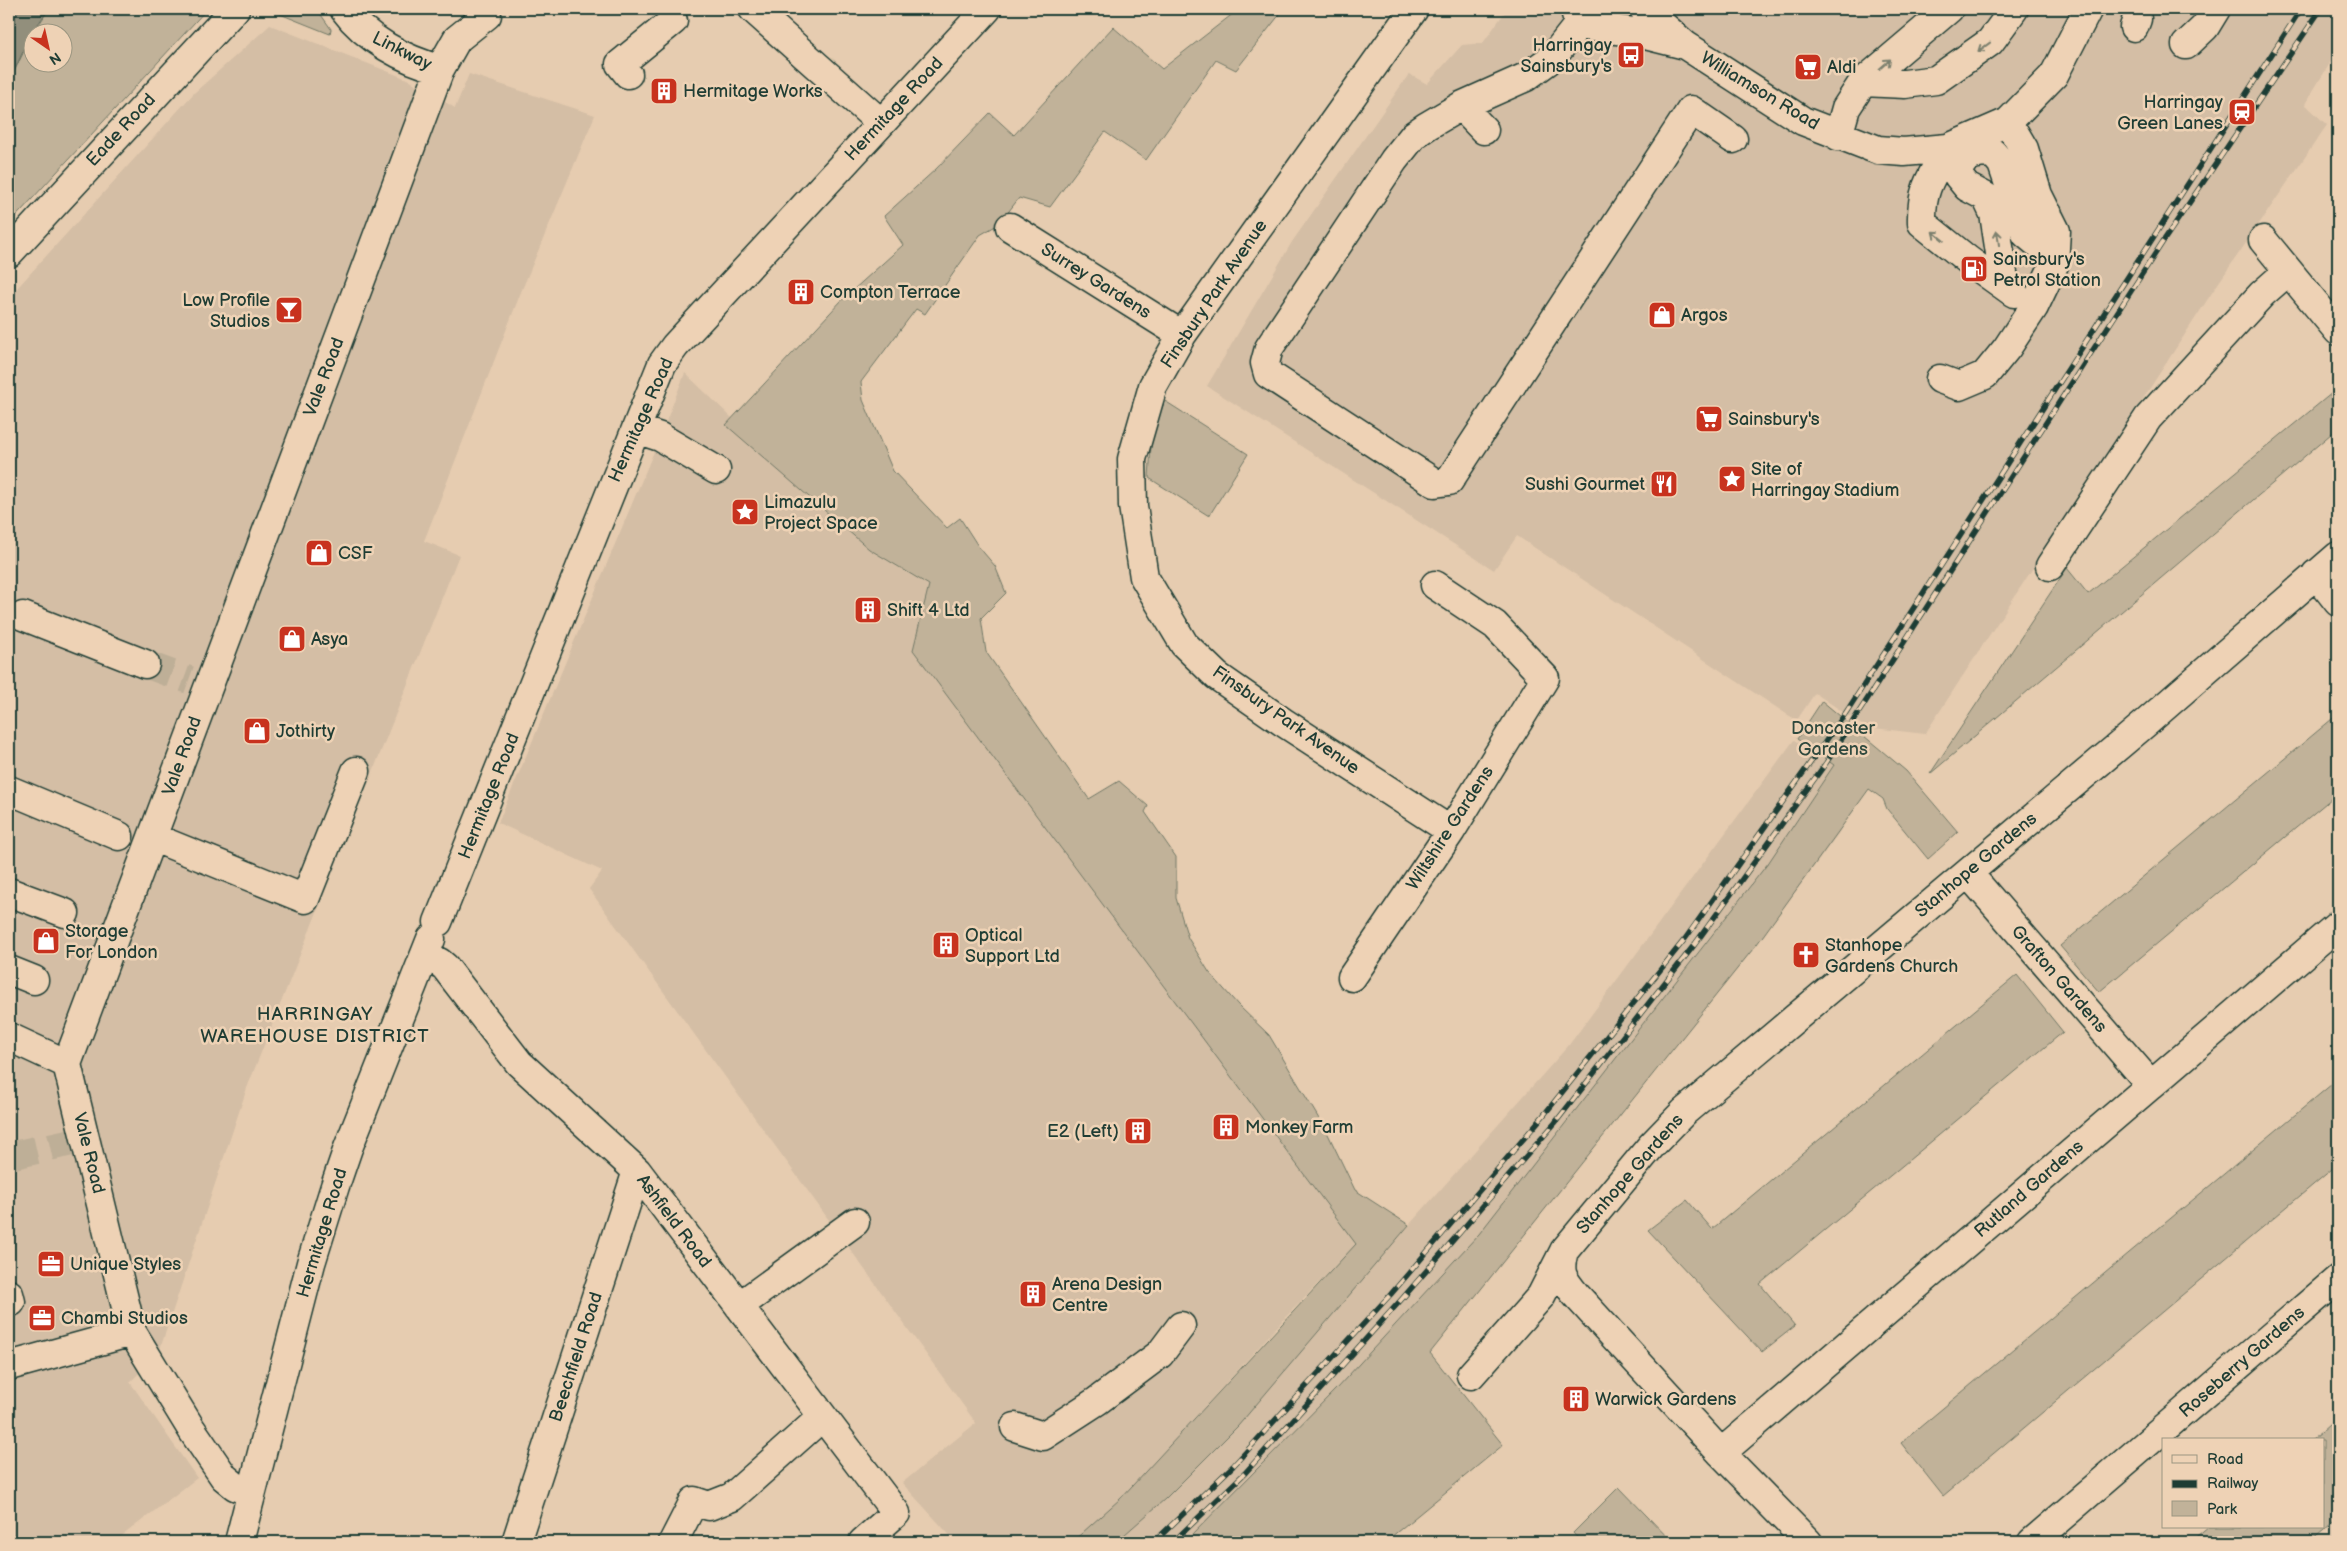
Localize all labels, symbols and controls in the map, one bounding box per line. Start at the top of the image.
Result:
north arrow [22,22,72,72]
street label: Linkway [369,27,436,75]
place label: Harringay Sainsbury's [1520,35,1613,77]
bus stop icon: Harringay Sainsbury's [1616,40,1646,70]
one-way arrow [1978,41,1991,52]
street label: Williamson Road [1697,47,1823,135]
text: N [46,48,64,68]
supermarket icon: Aldi [1793,52,1823,82]
street label: Hermitage Road [841,53,947,165]
place label: Aldi [1827,57,1856,78]
one-way arrow [1878,58,1891,70]
building icon: Hermitage Works [649,76,679,106]
place label: Hermitage Works [683,81,823,102]
street label: Eade Road [82,89,160,171]
place label: Harringay Green Lanes [2117,92,2224,134]
station icon: Harringay Green Lanes [2227,97,2257,127]
street label: Finsbury Park Avenue [1156,215,1272,372]
one-way arrow [1993,230,2003,246]
one-way arrow [1932,231,1945,242]
street label: Surrey Gardens [1037,239,1155,323]
place label: Sainsbury's Petrol Station [1993,249,2101,291]
fuel station icon: Sainsbury's Petrol Station [1959,254,1989,284]
building icon: Compton Terrace [786,277,816,307]
place label: Compton Terrace [820,282,961,303]
place label: Low Profile Studios [182,290,270,332]
bar icon: Low Profile Studios [274,295,304,325]
shop icon: Argos [1647,300,1677,330]
place label: Argos [1681,305,1728,326]
street label: Vale Road [299,335,349,419]
street label: Hermitage Road [604,354,678,486]
supermarket icon: Sainsbury's [1694,404,1724,434]
place label: Sainsbury's [1728,409,1820,430]
place label: Site of Harringay Stadium [1751,459,1899,501]
place icon: Site of Harringay Stadium [1717,464,1747,494]
restaurant icon: Sushi Gourmet [1649,469,1679,499]
place label: Sushi Gourmet [1525,474,1645,495]
place label: Limazulu Project Space [764,492,878,534]
place icon: Limazulu Project Space [730,497,760,527]
shop icon: CSF [304,538,334,568]
place label: CSF [338,543,373,564]
building icon: Shift 4 Ltd [853,595,883,625]
place label: Shift 4 Ltd [887,600,970,621]
shop icon: Asya [277,624,307,654]
place label: Asya [311,629,348,650]
street label: Finsbury Park Avenue [1208,661,1364,779]
street label: Vale Road [158,713,206,799]
shop icon: Jothirty [242,716,272,746]
park label: Doncaster Gardens [1791,718,1876,760]
place label: Jothirty [276,721,336,742]
street label: Hermitage Road [454,730,524,862]
street label: Wiltshire Gardens [1402,762,1498,894]
street label: Stanhope Gardens [1911,808,2041,922]
place label: Storage For London [65,921,158,963]
street label: Grafton Gardens [2007,921,2111,1037]
place label: Optical Support Ltd [965,925,1060,967]
shop icon: Storage For London [31,926,61,956]
building icon: Optical Support Ltd [931,930,961,960]
place label: Stanhope Gardens Church [1825,935,1958,977]
church icon: Stanhope Gardens Church [1791,940,1821,970]
district label: HARRINGAY WAREHOUSE DISTRICT [200,1003,430,1048]
street label: Vale Road [69,1110,109,1196]
street label: Stanhope Gardens [1572,1110,1688,1238]
building icon: Monkey Farm [1211,1112,1241,1142]
building icon: E2 (Left) [1123,1116,1153,1146]
place label: Monkey Farm [1245,1117,1354,1138]
place label: E2 (Left) [1047,1121,1119,1142]
street label: Rutland Gardens [1970,1136,2088,1242]
street label: Hermitage Road [292,1166,352,1300]
street label: Ashfield Road [632,1170,716,1272]
office icon: Unique Styles [36,1249,66,1279]
place label: Unique Styles [70,1254,181,1275]
place label: Arena Design Centre [1052,1274,1162,1316]
building icon: Arena Design Centre [1018,1279,1048,1309]
street label: Beechfield Road [545,1289,607,1425]
street label: Roseberry Gardens [2175,1302,2309,1422]
office icon: Chambi Studios [27,1303,57,1333]
place label: Chambi Studios [61,1308,188,1329]
building icon: Warwick Gardens [1561,1384,1591,1414]
place label: Warwick Gardens [1595,1389,1737,1410]
legend [2162,1438,2324,1528]
text: Road [2207,1450,2243,1469]
text: Railway [2207,1474,2258,1493]
text: Park [2207,1500,2238,1519]

